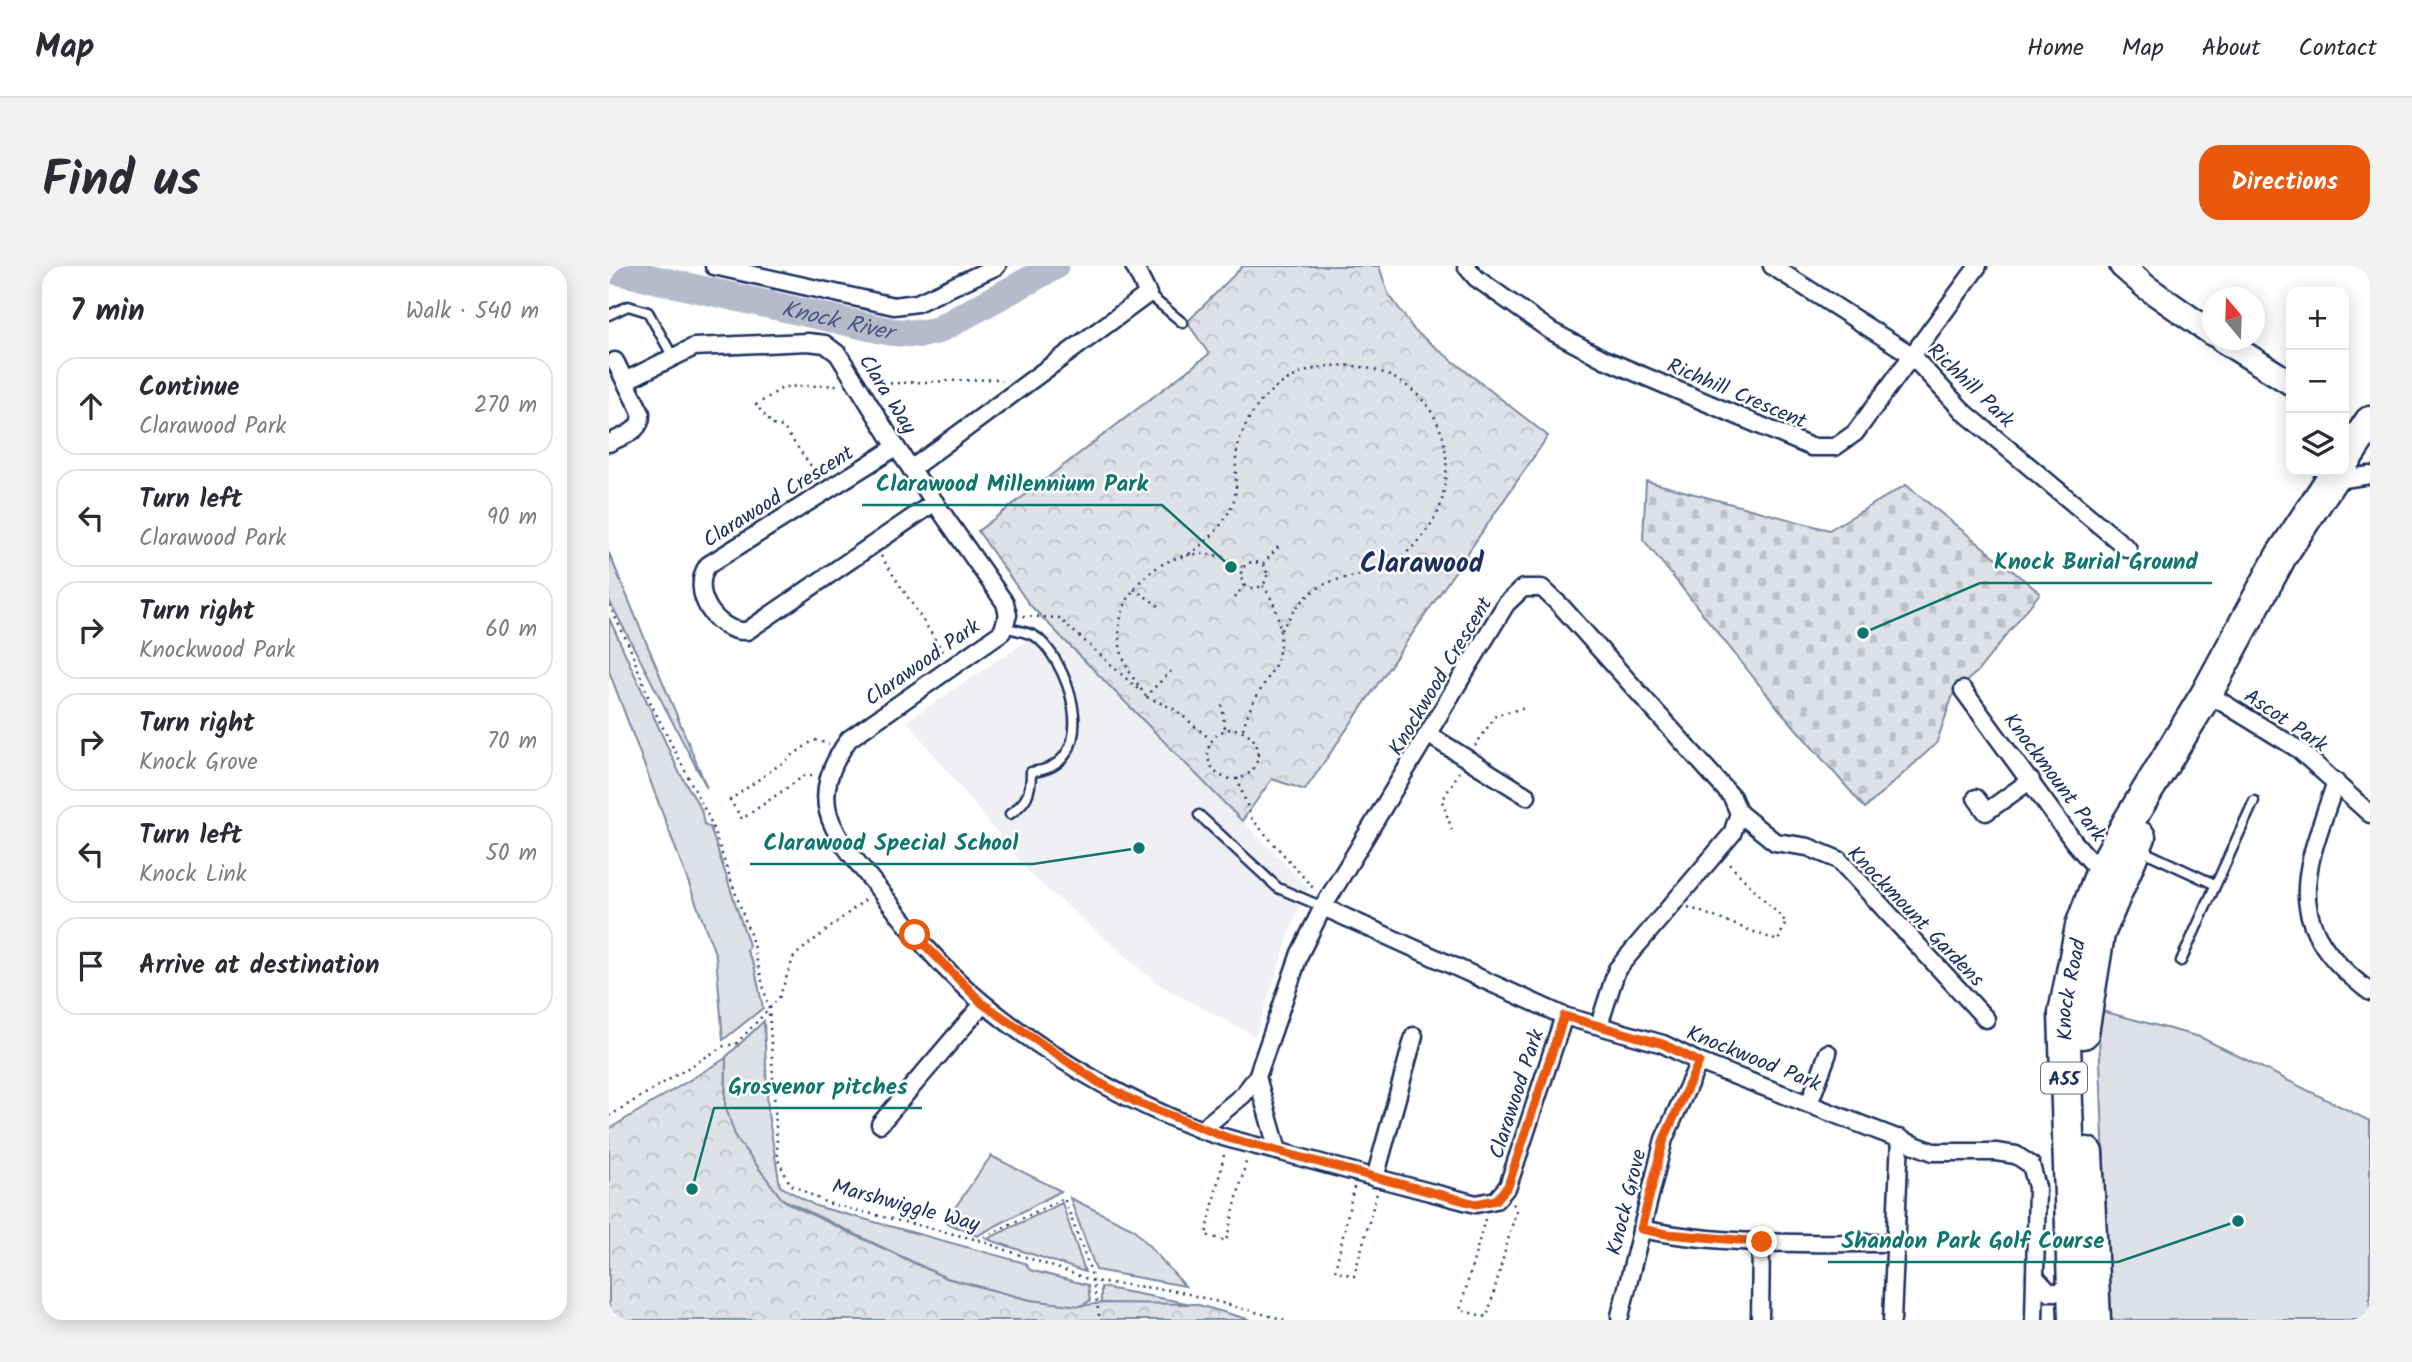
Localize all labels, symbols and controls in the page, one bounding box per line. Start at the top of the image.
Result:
text: Map [35,22,95,75]
text: Home [2027,29,2084,68]
text: Map [2122,29,2164,68]
text: About [2202,29,2260,68]
text: Contact [2298,29,2377,68]
text: Find us [42,143,200,221]
button: Directions [2199,145,2370,220]
north arrow [2202,287,2265,350]
map controls [2286,287,2349,476]
button: + [2286,287,2349,350]
text: 7 min [70,288,145,336]
water label: Knock River [778,292,900,353]
text: Walk · 540 m [406,294,539,330]
street label: Richhill Park [1919,336,2021,437]
street label: Clara Way [849,348,924,441]
street label: Richhill Crescent [1661,350,1812,439]
button: − [2286,350,2349,413]
text: Continue [139,367,240,409]
icon: ahead [72,387,110,425]
text: 270 m [474,388,537,424]
text: Clarawood Park [139,409,286,445]
button: layers [2286,413,2349,476]
street label: Clarawood Crescent [697,437,861,557]
callout: Clarawood Millennium Park [862,461,1162,505]
text: Clarawood Millennium Park [876,467,1149,503]
text: Turn left [139,479,242,521]
icon: left [72,499,110,537]
text: 90 m [487,500,537,536]
text: Clarawood Park [139,521,286,557]
callout: Knock Burial Ground [1980,539,2212,583]
district label: Clarawood [1360,542,1485,587]
text: Knock Burial Ground [1994,545,2199,581]
street label: Knockwood Crescent [1381,590,1502,763]
text: Turn right [139,591,255,633]
icon: right [72,611,110,649]
street label: Clarawood Park [858,611,988,715]
text: 60 m [485,612,537,648]
text: Knockwood Park [139,633,295,669]
street label: Ascot Park [2236,681,2334,762]
text: Turn right [139,703,255,745]
street label: Knockmount Park [1994,706,2114,850]
icon: right [72,723,110,761]
text: 70 m [487,724,537,760]
text: Knock Grove [139,745,258,781]
text: Turn left [139,815,242,857]
callout: Clarawood Special School [750,820,1033,864]
text: Clarawood Special School [764,826,1019,862]
icon: left [72,835,110,873]
text: 50 m [486,836,537,872]
street label: Knockmount Gardens [1838,839,1991,995]
text: Knock Link [139,857,247,893]
route start [899,919,930,950]
street label: Knock Road [2049,936,2096,1041]
text: Arrive at destination [139,945,379,987]
icon: arrive [72,947,110,985]
street label: Knockwood Park [1681,1017,1826,1101]
street label: Clarawood Park [1481,1025,1554,1164]
road number: A55 [2041,1062,2087,1094]
callout: Grosvenor pitches [714,1064,922,1108]
text: Grosvenor pitches [728,1070,908,1106]
street label: Knock Grove [1598,1145,1657,1259]
street label: Marshwiggle Way [828,1171,983,1242]
callout: Shandon Park Golf Course [1828,1218,2118,1262]
text: Shandon Park Golf Course [1842,1224,2104,1260]
route end [1746,1226,1777,1257]

